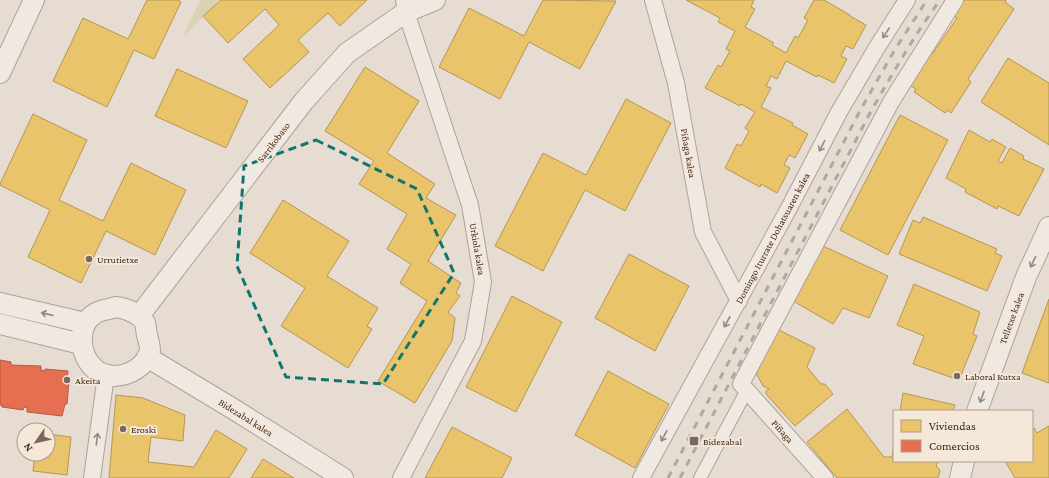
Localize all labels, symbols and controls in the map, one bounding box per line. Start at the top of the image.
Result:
one-way arrow [882,27,890,38]
street label: Sarrikobaso [255,120,292,165]
street label: Piñaga kalea [679,128,698,179]
one-way arrow [817,140,825,152]
street label: Domingo Iturrate Dohatsuaren kalea [733,171,812,306]
street label: Urkiola kalea [468,222,488,276]
marker: Urrutietxe [84,254,94,264]
place label: Urrutietxe [97,254,139,265]
one-way arrow [1029,256,1036,268]
street label: Telletxe kalea [997,291,1026,345]
one-way arrow [41,310,54,317]
one-way arrow [723,316,730,328]
marker: Laboral Kutxa [952,371,962,381]
place label: Laboral Kutxa [965,371,1021,382]
marker: Akeita [62,375,72,385]
place label: Akeita [75,375,101,386]
one-way arrow [978,390,986,402]
street label: Bidezabal kalea [217,396,275,439]
legend [893,410,1033,462]
street label: Piñaga [770,418,796,445]
text: Viviendas [929,419,976,433]
north arrow [16,422,56,462]
marker: Eroski [118,424,128,434]
place label: Eroski [131,424,156,435]
one-way arrow [660,430,667,442]
one-way arrow [93,433,101,446]
marker: Bidezabal [688,435,700,447]
place label: Bidezabal [703,436,742,447]
text: Comercios [929,439,980,453]
text: N [20,441,35,454]

